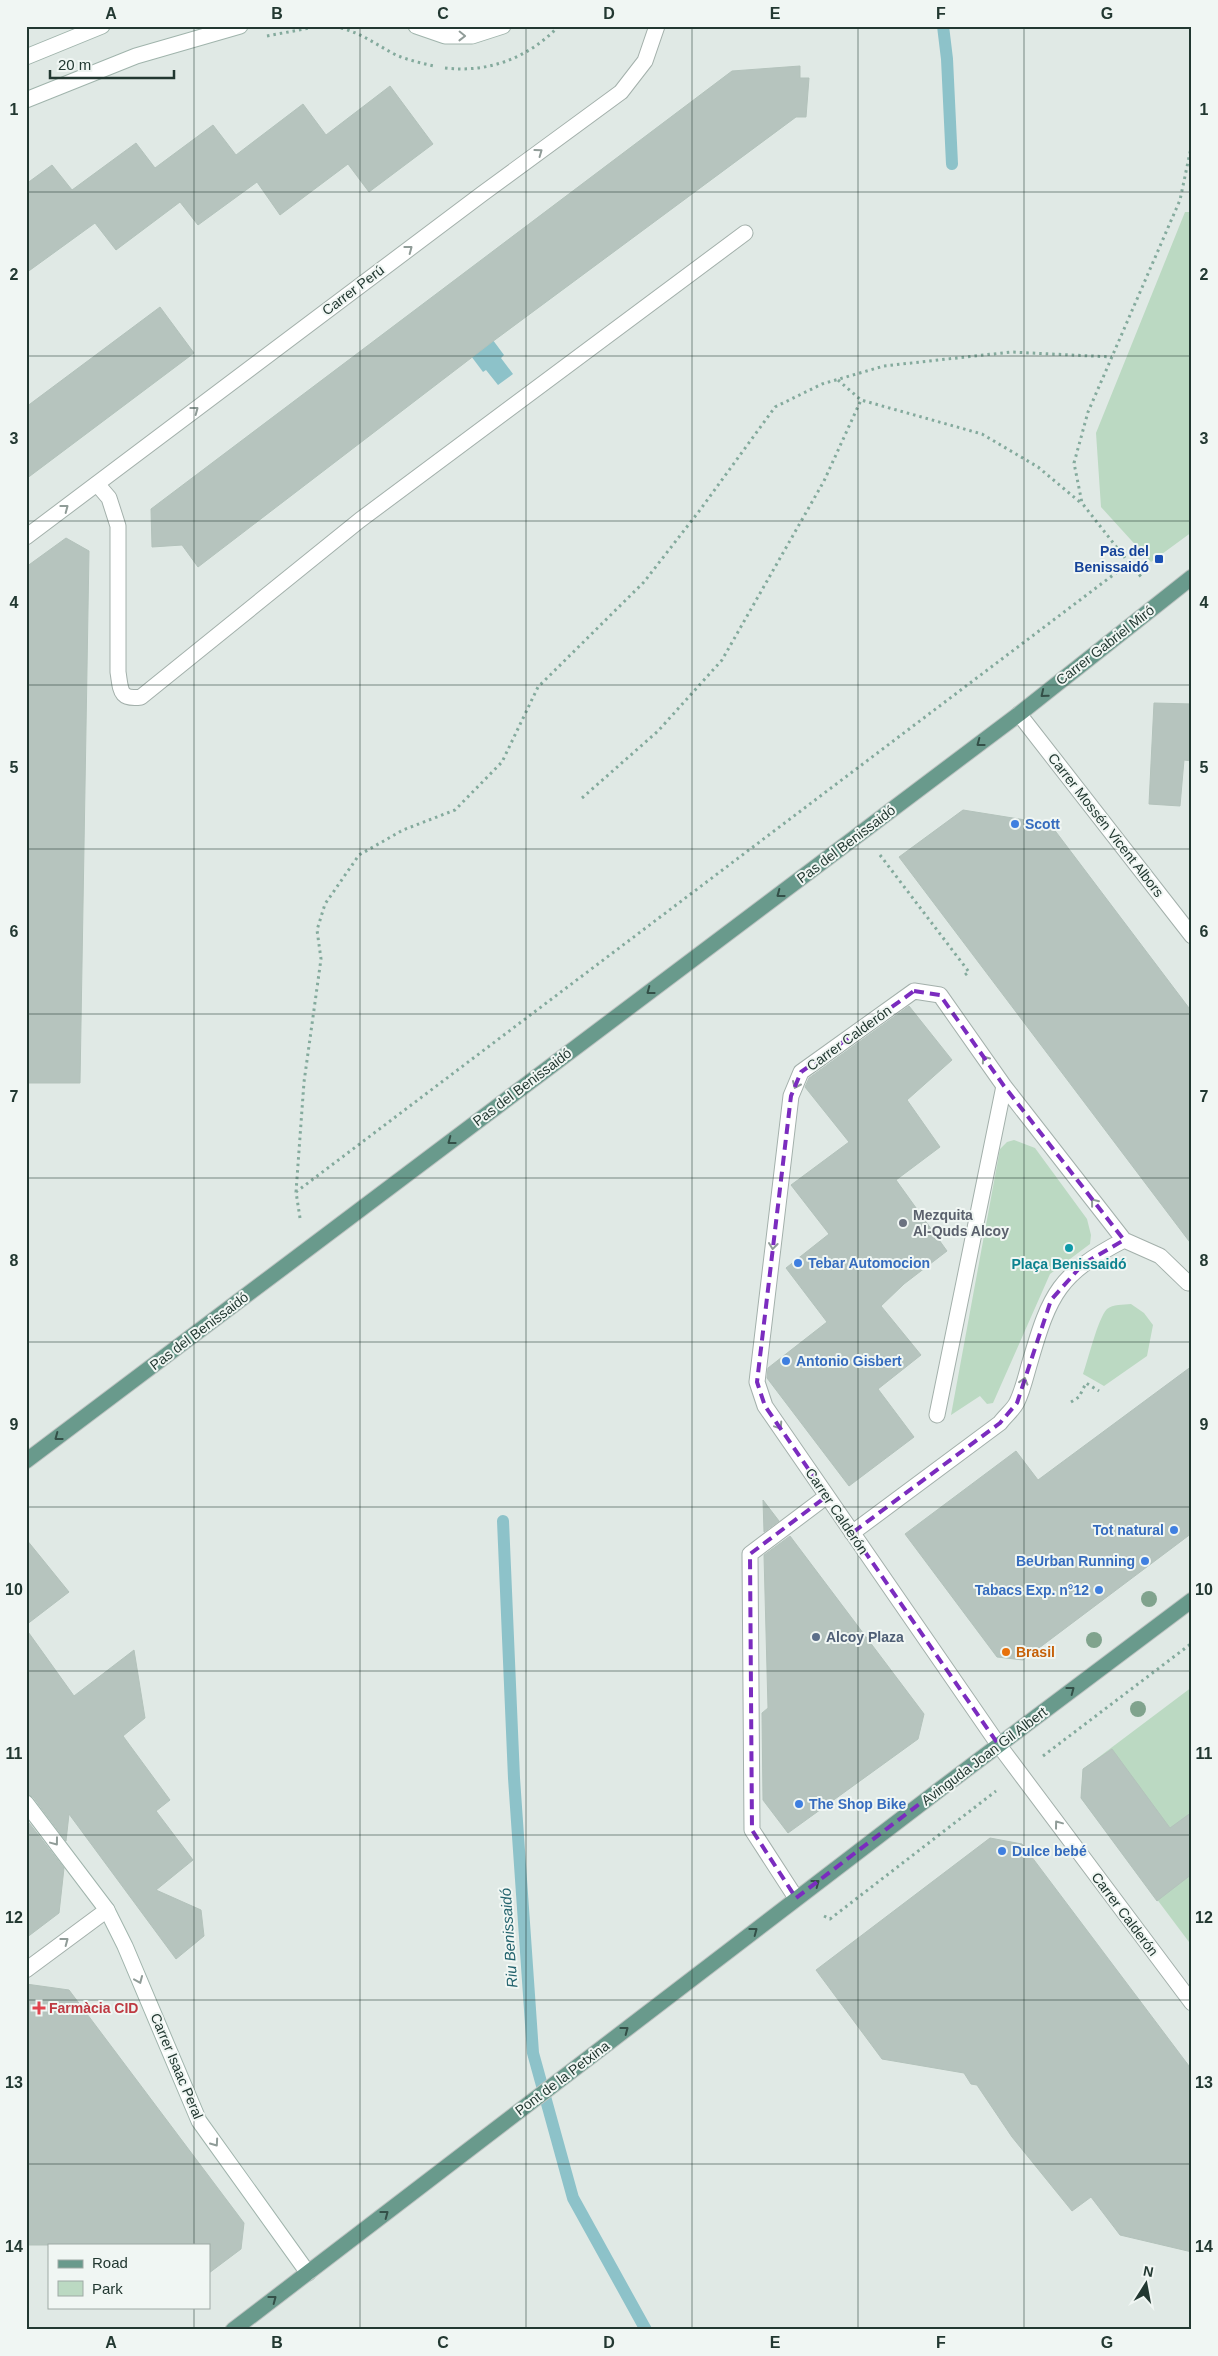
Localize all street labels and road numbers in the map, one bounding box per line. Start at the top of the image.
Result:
street label: Carrer Perú [319,262,387,318]
street label: Carrer Gabriel Miró [1053,602,1157,688]
street label: Carrer Mossén Vicent Albors [1045,750,1167,900]
street label: Pas del Benissaidó [794,802,899,886]
street label: Carrer Calderón [804,1002,894,1074]
street label: Pas del Benissaidó [470,1045,575,1129]
street label: Pas del Benissaidó [147,1289,252,1373]
street label: Carrer Calderón [802,1465,872,1557]
street label: Avinguda Joan Gil Albert [918,1703,1050,1808]
street label: Carrer Calderón [1088,1869,1162,1959]
street label: Carrer Isaac Peral [147,2011,207,2121]
street label: Pont de la Petxina [512,2037,612,2119]

